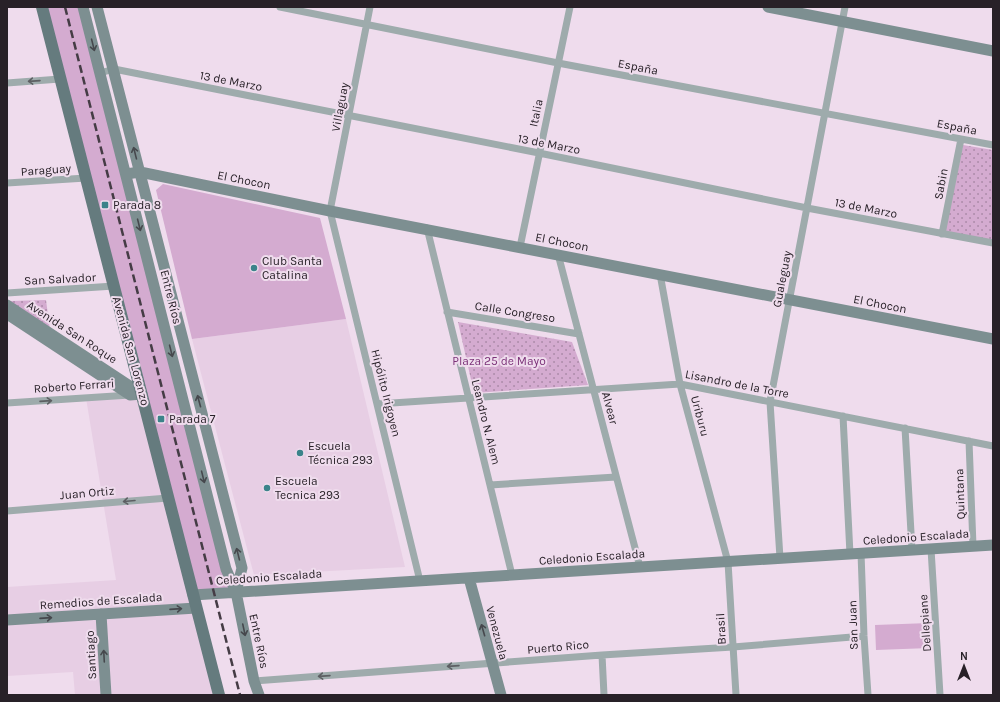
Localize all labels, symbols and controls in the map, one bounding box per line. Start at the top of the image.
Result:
one-way arrow [90,38,97,51]
street label: España [617,56,659,78]
street label: 13 de Marzo [199,68,263,94]
one-way arrow [28,77,41,84]
street label: Villaguay [328,81,352,133]
street label: Italia [526,98,546,128]
street label: España [936,116,978,138]
street label: 13 de Marzo [517,131,581,157]
one-way arrow [131,147,138,160]
street label: Paraguay [20,161,72,179]
street label: Sabin [931,167,951,201]
street label: El Chocon [216,168,272,192]
street label: 13 de Marzo [834,195,898,221]
place label: Parada 8 [113,198,161,212]
marker: Parada 8 [100,200,110,210]
one-way arrow [136,218,143,231]
street label: El Chocon [534,230,590,254]
street label: Gualeguay [770,249,794,308]
place label: Club Santa Catalina [262,254,322,282]
marker: Club Santa Catalina [249,263,259,273]
street label: Entre Ríos [157,268,185,326]
street label: San Salvador [24,270,97,288]
street label: El Chocon [852,292,908,316]
street label: Avenida San Lorenzo [110,295,152,407]
street label: Avenida San Roque [24,298,120,366]
street label: Calle Congreso [474,299,556,325]
one-way arrow [168,344,175,357]
street label: Hipólito Irigoyen [368,348,404,438]
park label: Plaza 25 de Mayo [452,354,546,368]
street label: Lisandro de la Torre [684,367,790,401]
street label: Roberto Ferrari [33,376,115,396]
street label: Leandro N. Alem [469,378,503,466]
street label: Alvear [599,390,621,427]
street label: Uriburu [688,394,712,438]
one-way arrow [195,395,202,408]
one-way arrow [39,397,52,404]
place label: Parada 7 [169,412,216,426]
marker: Parada 7 [156,414,166,424]
place label: Escuela Técnica 293 [308,439,373,467]
marker: Escuela Técnica 293 [295,448,305,458]
street label: Quintana [952,468,968,520]
one-way arrow [200,470,207,483]
place label: Escuela Tecnica 293 [275,474,340,502]
marker: Escuela Tecnica 293 [262,483,272,493]
street label: Juan Ortiz [59,484,115,502]
one-way arrow [123,497,136,504]
street label: Celedonio Escalada [862,526,970,548]
street label: Celedonio Escalada [538,546,646,568]
one-way arrow [234,548,242,561]
street label: Celedonio Escalada [215,566,323,588]
street label: Remedios de Escalada [39,590,163,612]
street label: Dellepiane [916,594,934,652]
street label: San Juan [845,600,861,650]
street label: Venezuela [483,605,511,661]
one-way arrow [169,606,182,613]
street label: Entre Ríos [246,612,272,670]
street label: Brasil [713,613,729,645]
one-way arrow [39,614,52,621]
one-way arrow [240,623,248,636]
one-way arrow [479,624,486,637]
street label: Santiago [83,630,99,680]
street label: Puerto Rico [527,637,589,657]
north arrow [944,646,984,686]
one-way arrow [100,650,107,663]
text: N [960,650,968,663]
one-way arrow [447,663,460,670]
one-way arrow [318,672,331,680]

